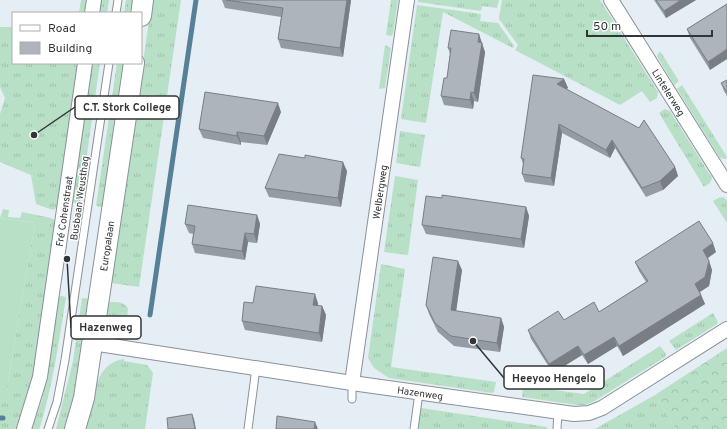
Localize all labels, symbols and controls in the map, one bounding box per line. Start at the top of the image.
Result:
legend [12,12,142,64]
scale bar [587,12,712,38]
text: 50 m [593,19,621,35]
text: Road [48,21,76,37]
text: Building [48,41,92,57]
street label: Lintelerweg [648,67,687,119]
callout: C.T. Stork College [75,96,179,119]
text: C.T. Stork College [83,101,171,115]
street label: Busbaan Weusthag [68,155,93,241]
street label: Welbergweg [371,164,391,220]
street label: Fré Cohenstraat [54,175,77,247]
street label: Europalaan [98,220,118,272]
callout: Hazenweg [71,316,141,339]
text: Hazenweg [79,321,133,335]
callout: Heeyoo Hengelo [504,366,604,389]
text: Heeyoo Hengelo [512,372,596,386]
street label: Hazenweg [396,384,444,404]

